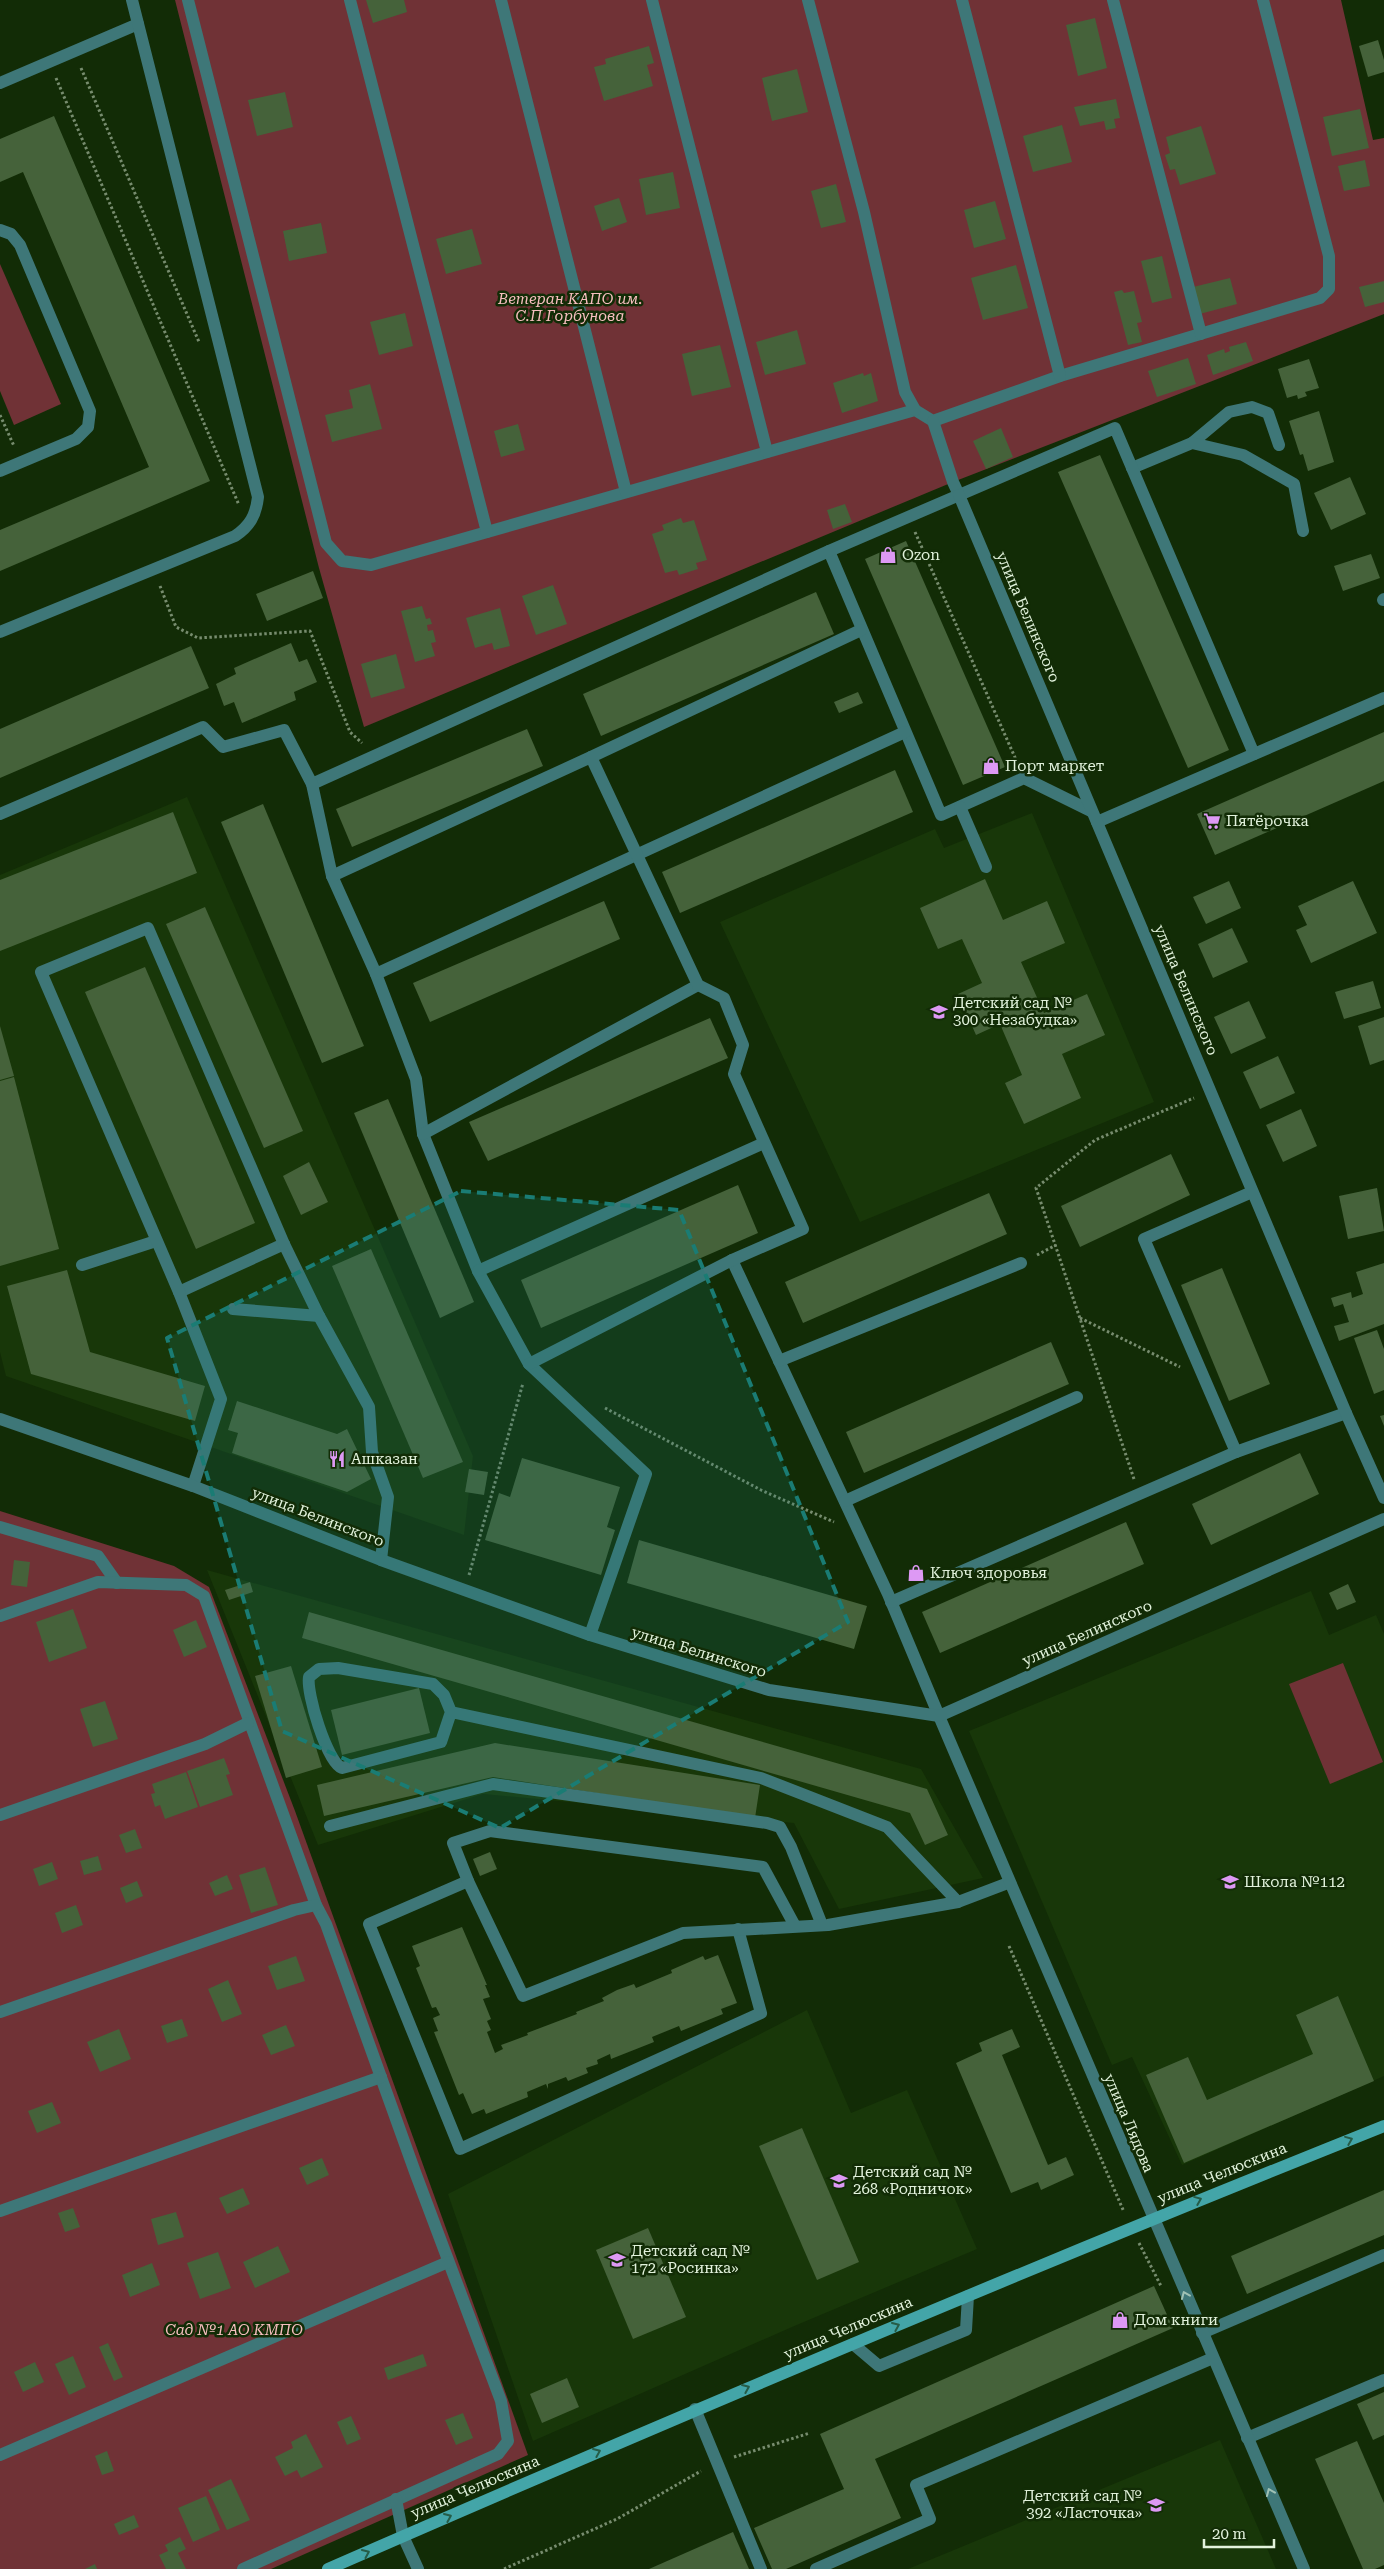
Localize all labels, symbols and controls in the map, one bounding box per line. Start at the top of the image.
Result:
park label: Ветеран КАПО им. С.П Горбунова [497,290,642,325]
shop icon: Ozon [878,545,898,565]
place label: Ozon [902,546,940,564]
street label: улица Белинского [992,549,1064,685]
shop icon: Порт маркет [981,756,1001,776]
place label: Порт маркет [1005,757,1104,775]
supermarket icon: Пятёрочка [1202,811,1222,831]
place label: Пятёрочка [1226,812,1309,830]
street label: улица Белинского [1150,922,1222,1058]
place label: Детский сад № 300 «Незабудка» [953,994,1077,1029]
school or university icon: Детский сад № 300 «Незабудка» [929,1002,949,1022]
restaurant icon: Ашказан [327,1449,347,1469]
place label: Ашказан [351,1450,418,1468]
street label: улица Белинского [249,1483,387,1551]
shop icon: Ключ здоровья [906,1563,926,1583]
place label: Ключ здоровья [930,1564,1047,1582]
street label: улица Белинского [1019,1596,1155,1670]
street label: улица Белинского [629,1623,769,1681]
school or university icon: Школа №112 [1220,1872,1240,1892]
place label: Школа №112 [1244,1873,1345,1891]
street label: улица Лядова [1100,2071,1158,2175]
one-way arrow [1344,2136,1353,2147]
street label: улица Челюскина [1155,2139,1289,2207]
place label: Детский сад № 268 «Родничок» [853,2163,972,2198]
school or university icon: Детский сад № 268 «Родничок» [829,2171,849,2191]
one-way arrow [1193,2196,1202,2207]
place label: Детский сад № 172 «Росинка» [631,2242,750,2277]
school or university icon: Детский сад № 172 «Росинка» [607,2250,627,2270]
one-way arrow [1181,2291,1192,2300]
street label: улица Челюскина [781,2293,915,2363]
shop icon: Дом книги [1110,2310,1130,2330]
place label: Дом книги [1134,2311,1218,2329]
park label: Сад №1 АО КМПО [165,2321,303,2339]
one-way arrow [891,2321,900,2332]
one-way arrow [741,2384,750,2395]
one-way arrow [592,2448,601,2459]
street label: улица Челюскина [408,2452,542,2522]
place label: Детский сад № 392 «Ласточка» [1023,2487,1142,2522]
one-way arrow [1266,2488,1277,2497]
school or university icon: Детский сад № 392 «Ласточка» [1146,2495,1166,2515]
one-way arrow [443,2512,452,2523]
scale bar [1204,2516,1274,2548]
text: 20 m [1212,2525,1247,2543]
one-way arrow [361,2548,370,2559]

